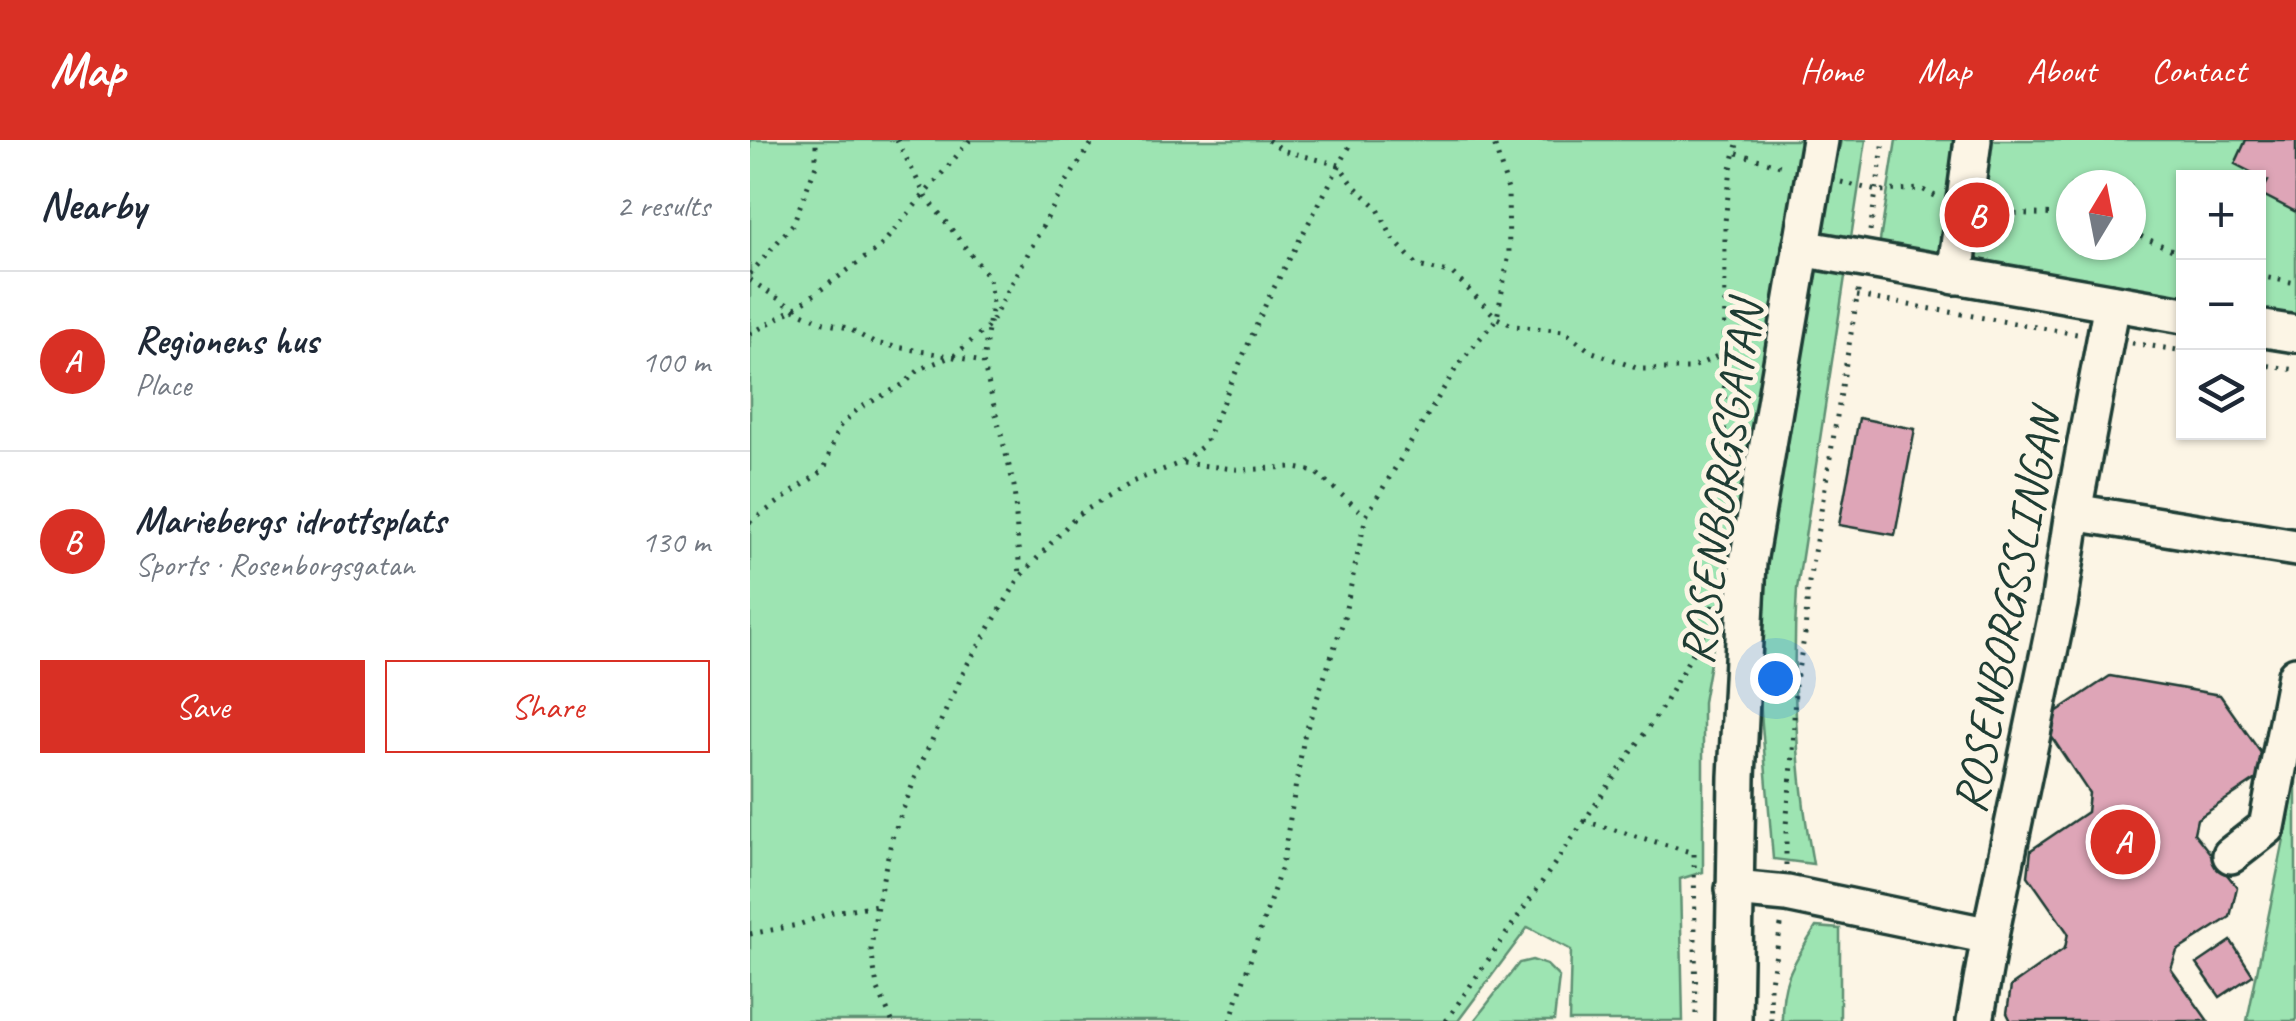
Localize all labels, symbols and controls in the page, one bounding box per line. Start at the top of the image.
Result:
text: Map [50,40,125,100]
text: Home [1800,48,1863,93]
text: Map [1918,48,1971,93]
text: About [2026,48,2096,93]
text: Contact [2151,48,2246,93]
north arrow [2056,170,2146,260]
map controls [2176,170,2266,440]
button: + [2176,170,2266,260]
pin: B [1944,178,2010,252]
text: Nearby [40,179,146,232]
text: 2 results [616,185,710,226]
button: − [2176,260,2266,350]
street label: ROSENBORGSGATAN [1666,291,1777,668]
text: Regionens hus [135,317,318,364]
text: A [64,341,81,382]
text: 100 m [641,341,710,382]
button: layers [2176,350,2266,440]
text: Place [135,364,191,405]
street label: ROSENBORGSSLINGAN [1939,398,2077,818]
text: Mariebergs idrottsplats [135,497,446,544]
text: B [64,521,81,562]
text: 130 m [641,521,710,562]
text: Sports · Rosenborgsgatan [135,544,415,585]
your location [1750,653,1801,704]
button: Save [40,660,365,753]
button: Share [385,660,710,753]
pin: A [2090,804,2156,880]

